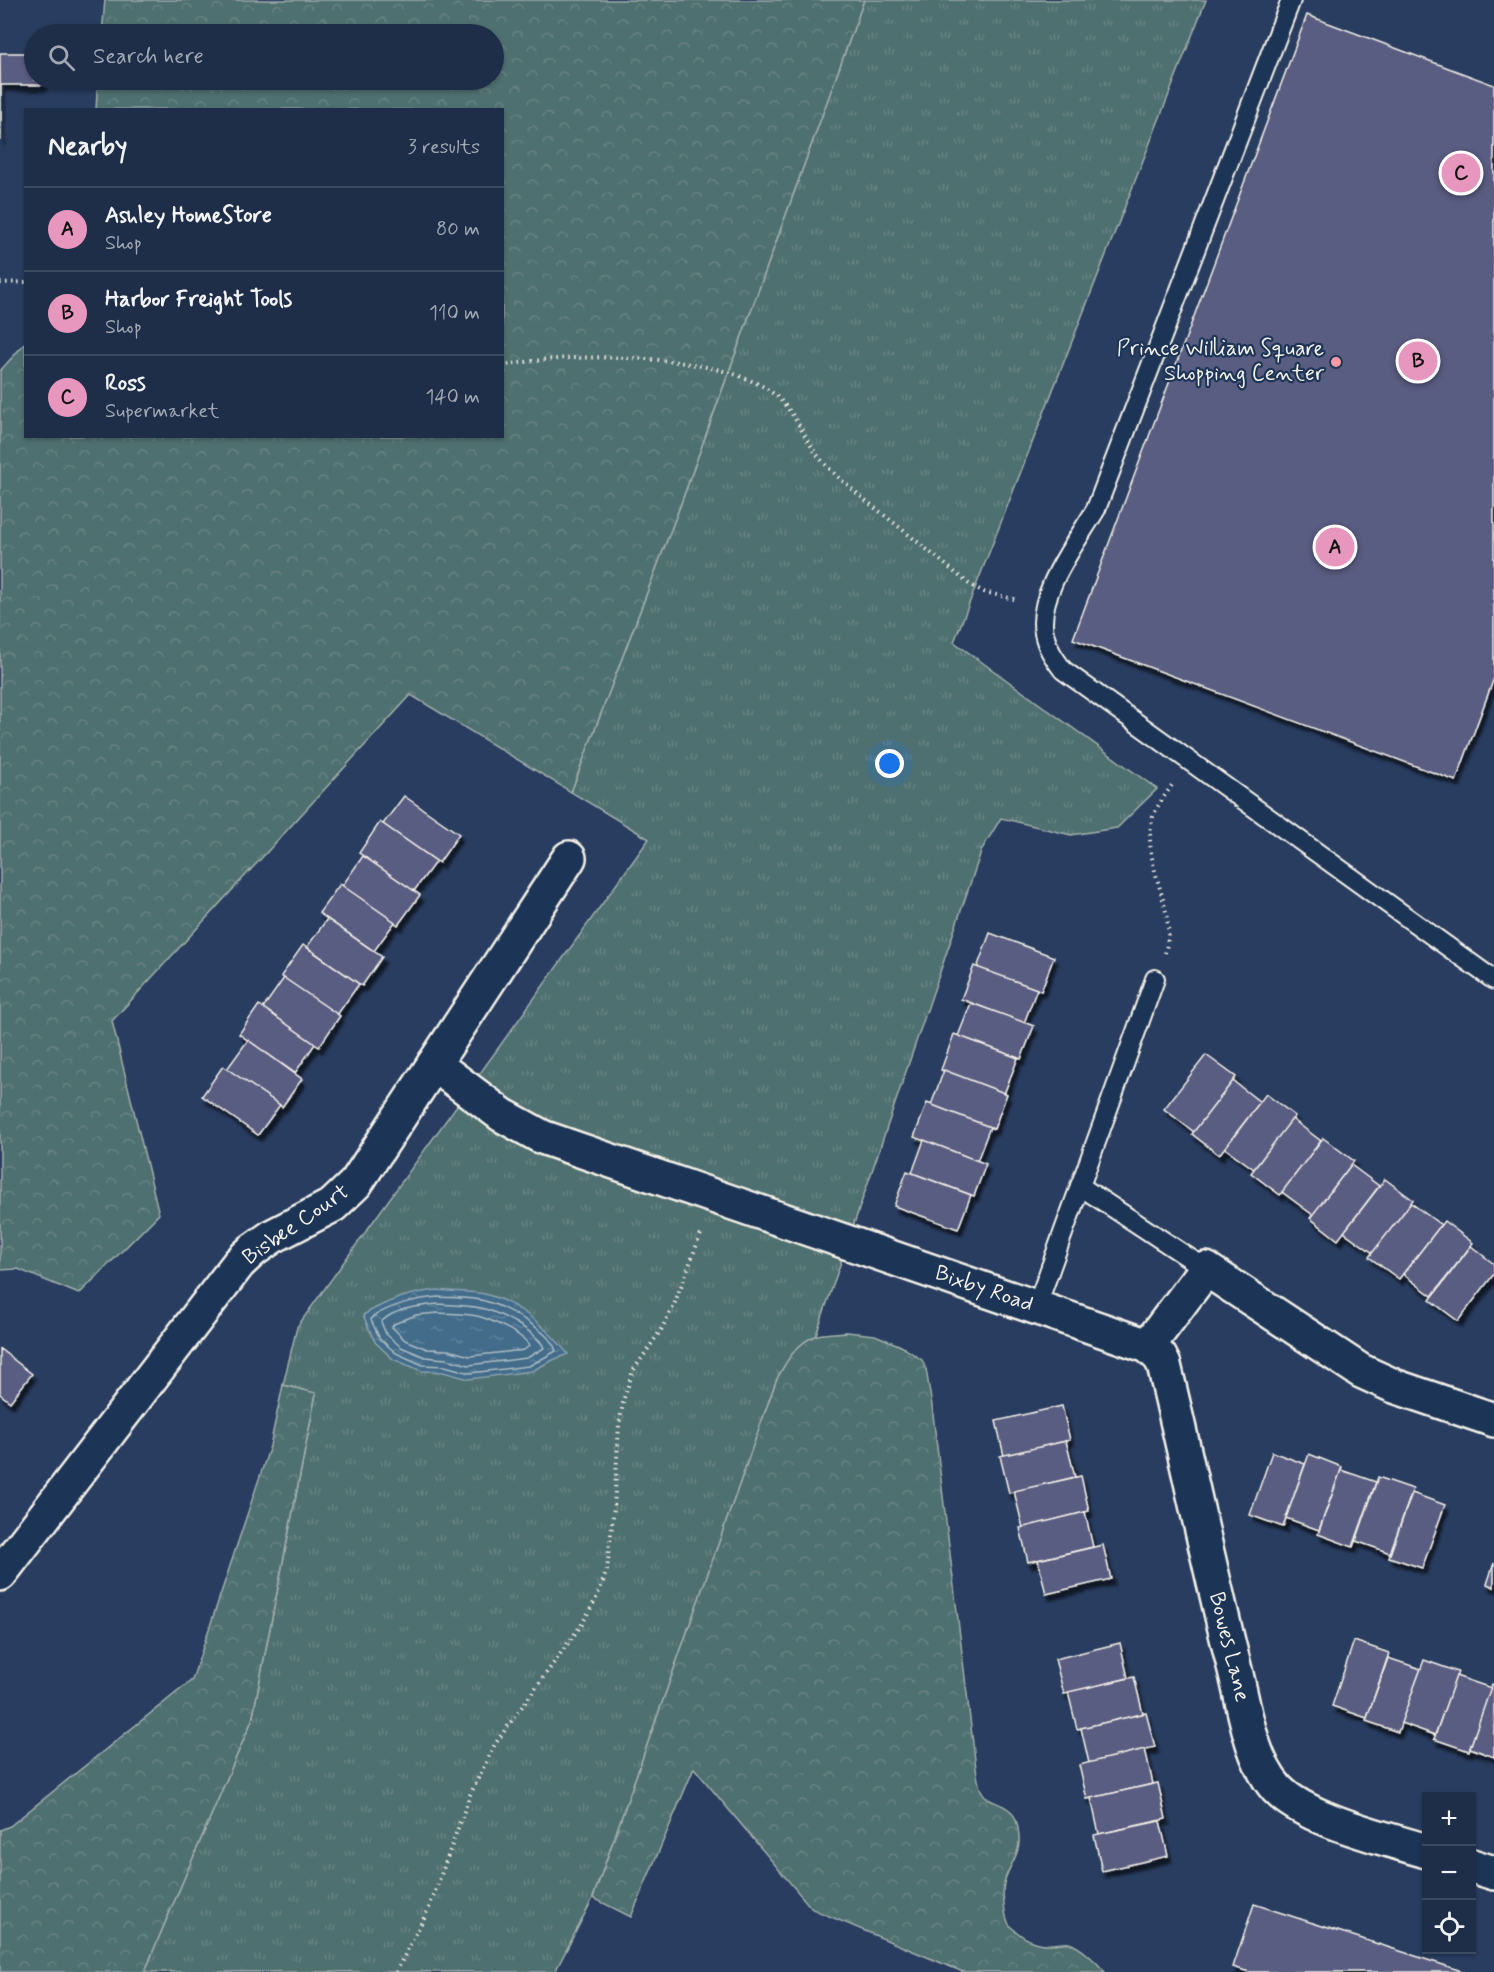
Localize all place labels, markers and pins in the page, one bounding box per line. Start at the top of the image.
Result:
pin: C [1442,150,1480,195]
place label: Prince William Square Shopping Center [1117,335,1325,389]
pin: B [1398,338,1438,384]
marker: Prince William Square Shopping Center [1329,355,1343,369]
pin: A [1316,524,1354,570]

